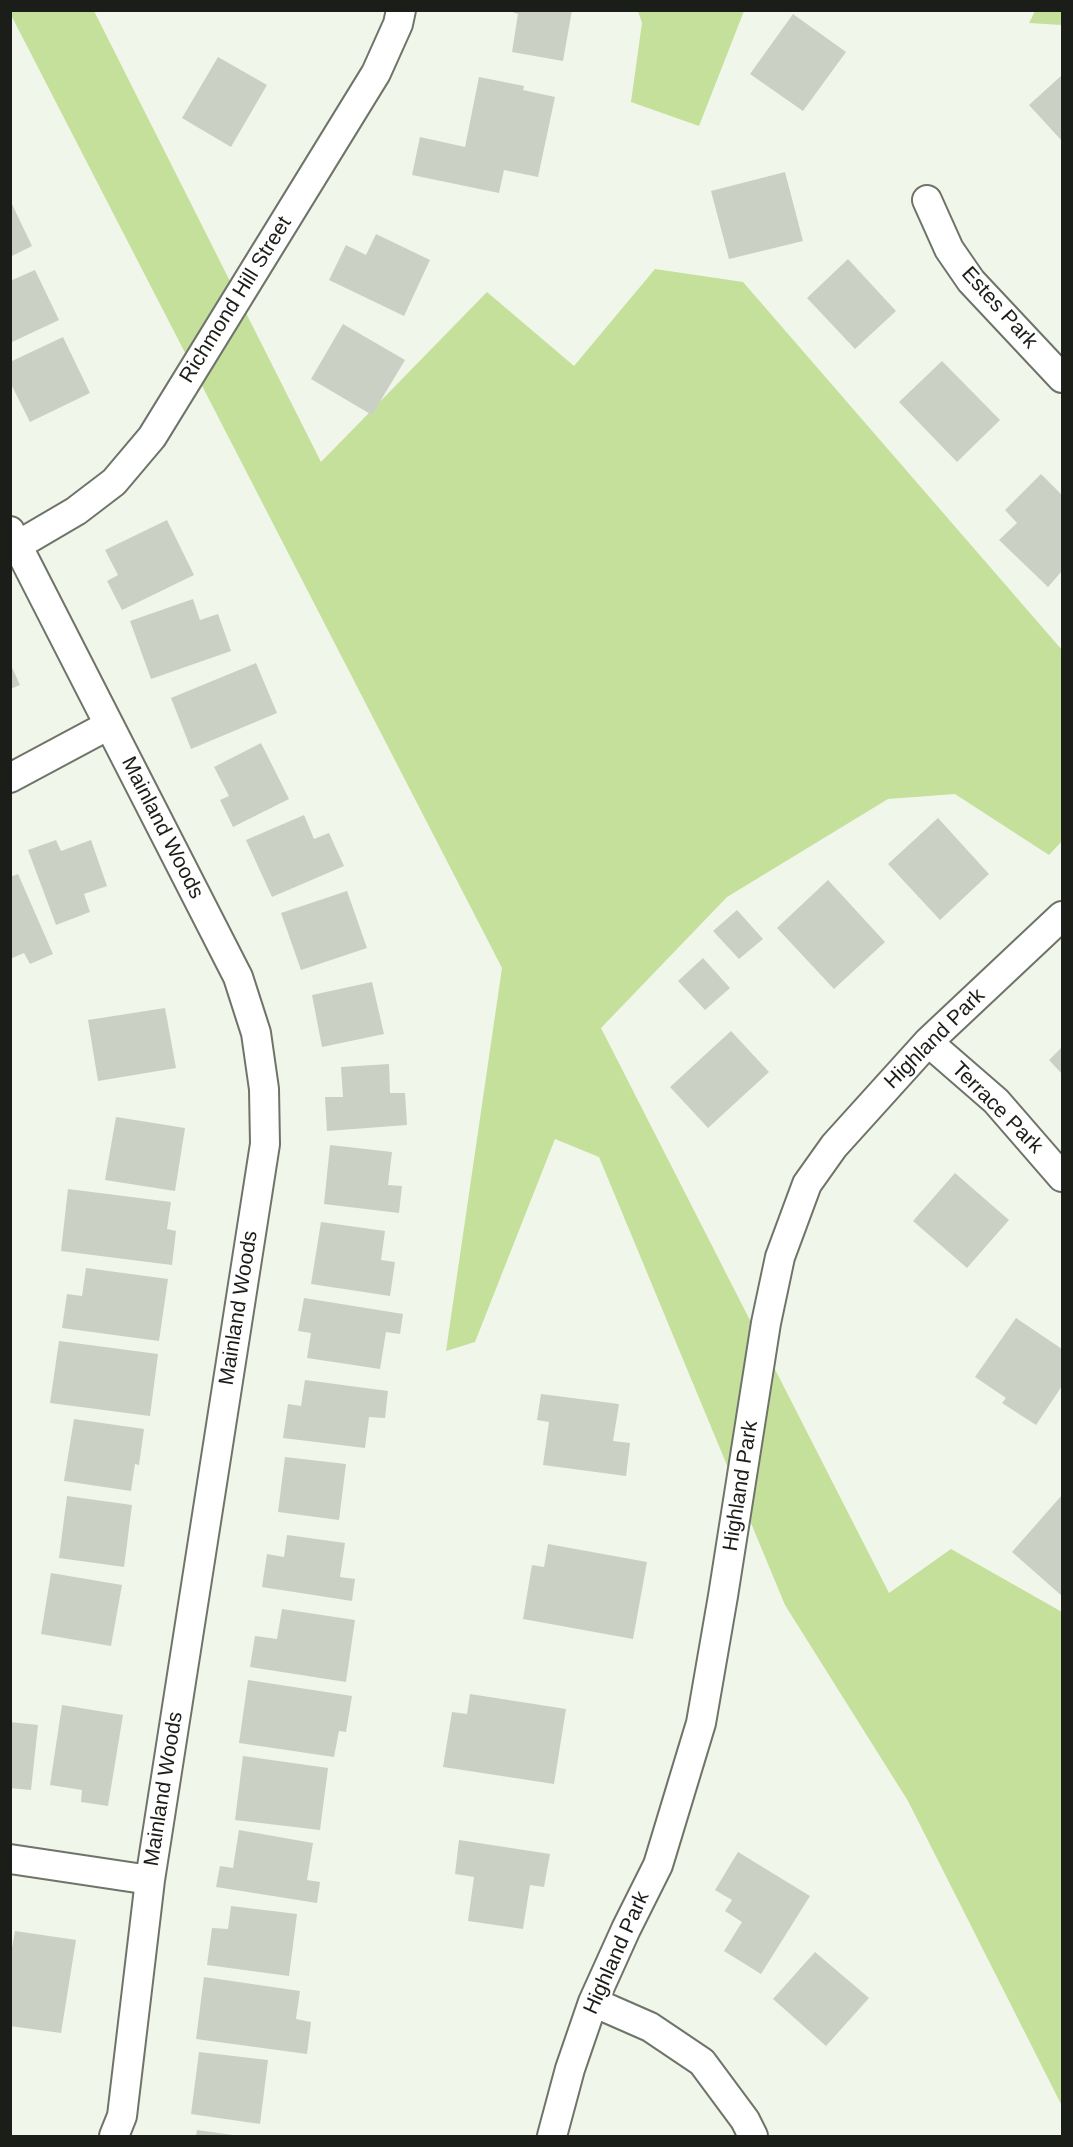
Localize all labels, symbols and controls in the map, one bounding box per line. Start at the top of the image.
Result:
street label: Richmond Hill Street [175,212,297,388]
street label: Estes Park [956,262,1042,354]
street label: Mainland Woods [115,753,209,903]
street label: Highland Park [879,983,991,1095]
street label: Terrace Park [946,1057,1048,1159]
street label: Mainland Woods [214,1229,264,1387]
street label: Highland Park [718,1419,764,1553]
street label: Mainland Woods [139,1710,189,1868]
street label: Highland Park [579,1888,655,2018]

